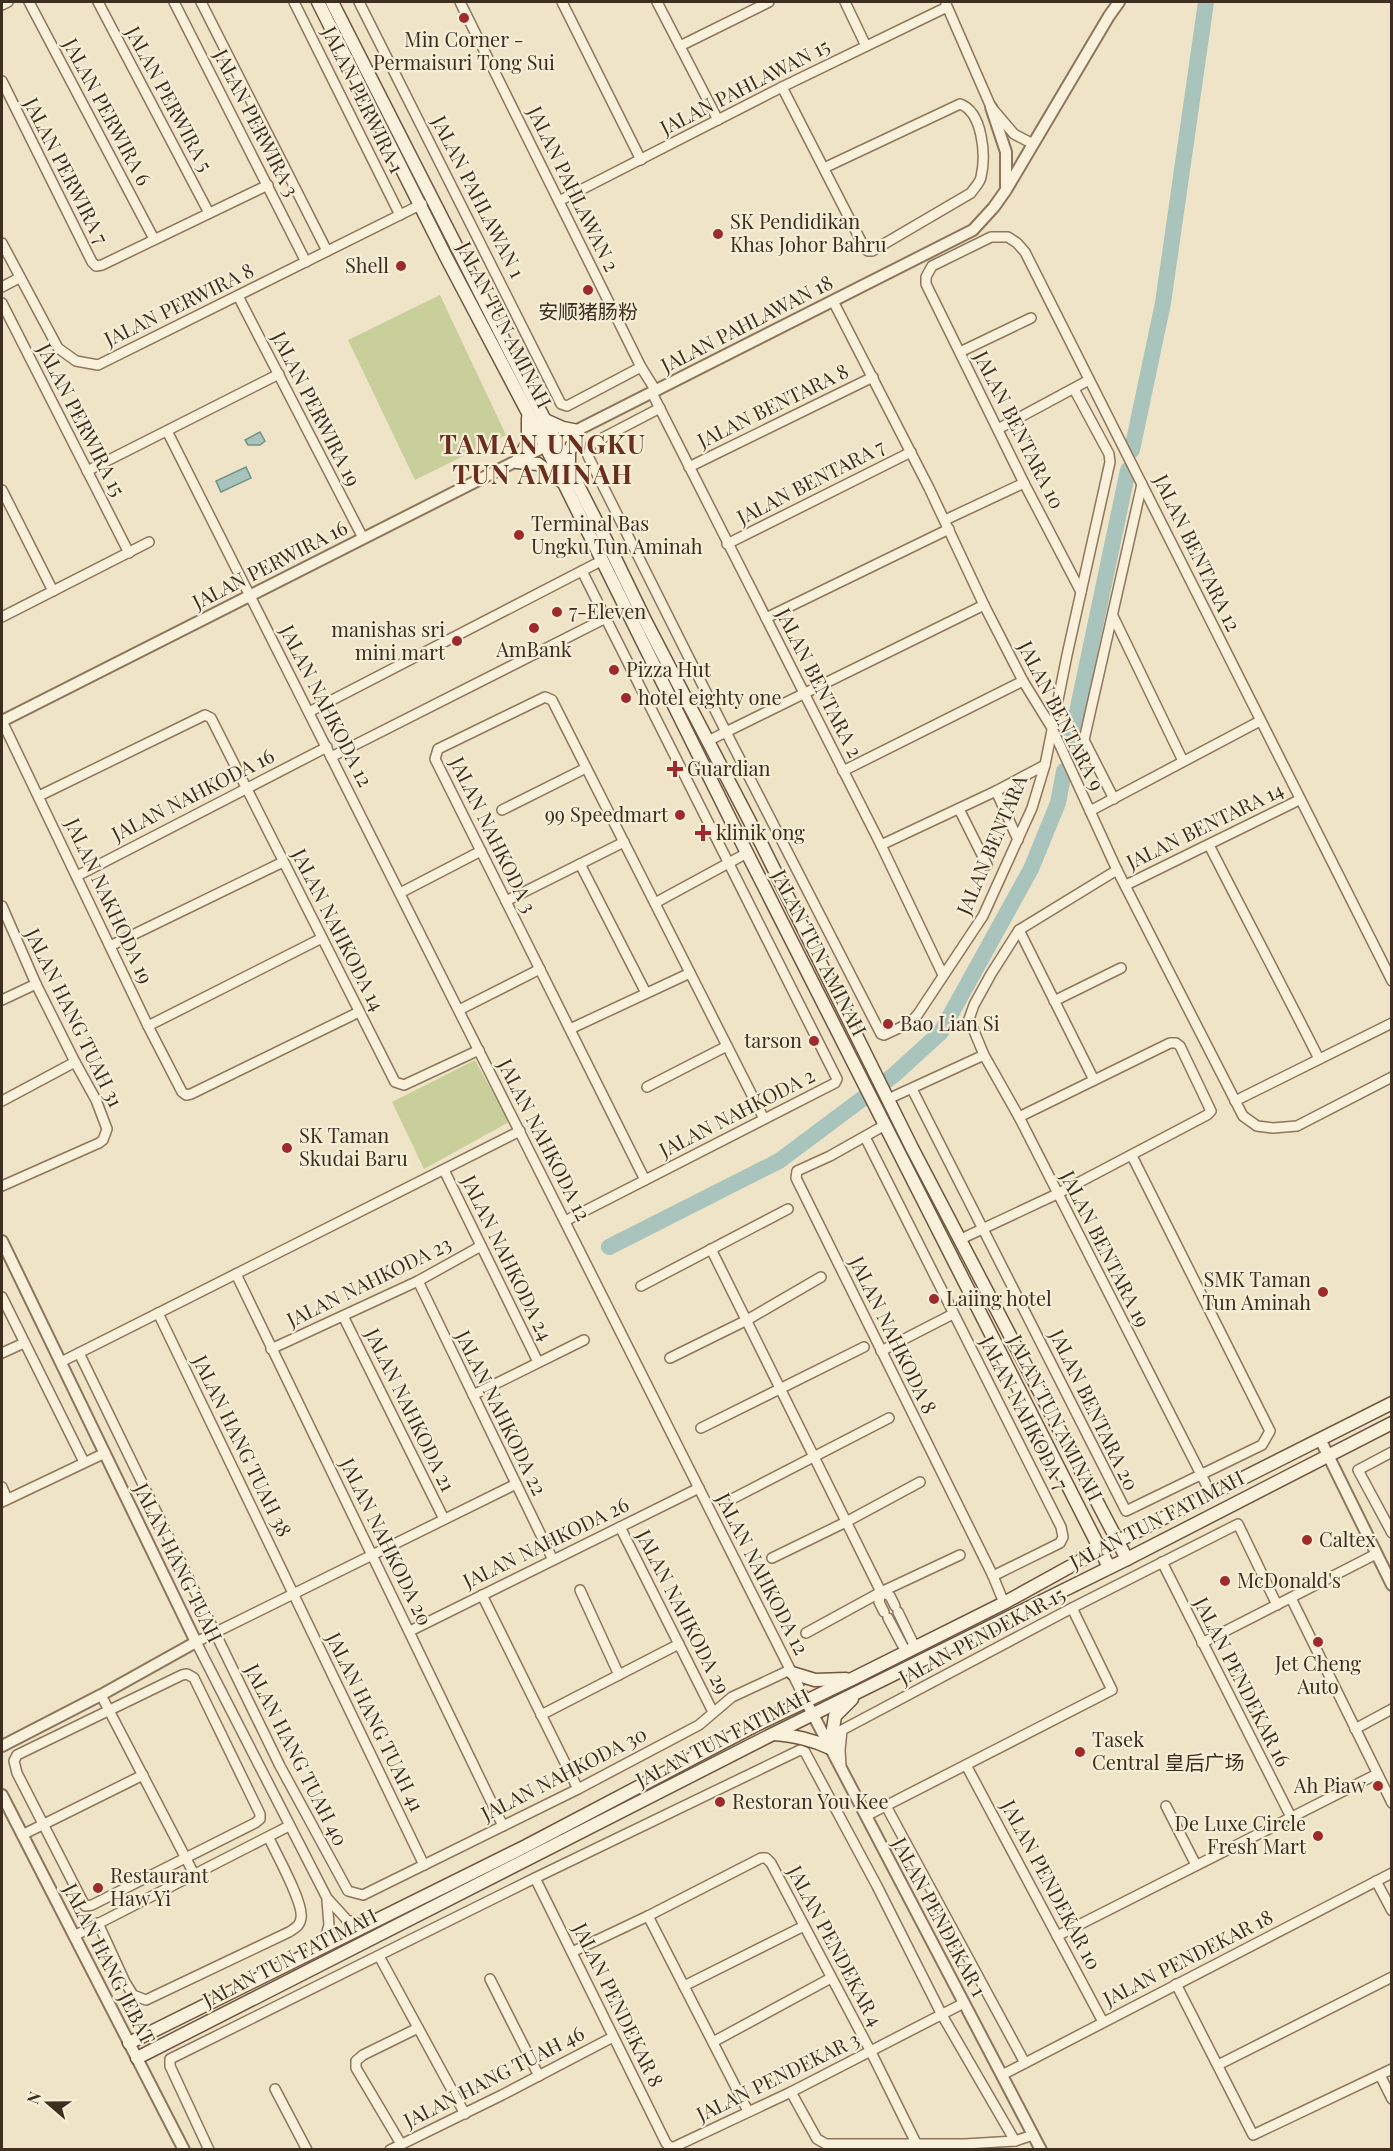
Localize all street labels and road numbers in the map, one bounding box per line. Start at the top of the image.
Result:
street label: JALAN PERWIRA 5 [120,20,220,176]
street label: JALAN PERWIRA 1 [317,21,412,177]
street label: JALAN PAHLAWAN 15 [654,31,834,141]
street label: JALAN PERWIRA 6 [58,32,159,190]
street label: JALAN PERWIRA 3 [208,43,306,201]
street label: JALAN PERWIRA 7 [18,92,116,248]
street label: JALAN PAHLAWAN 2 [522,100,626,276]
street label: JALAN PAHLAWAN 1 [426,110,532,282]
street label: JALAN TUN AMINAH [451,236,559,412]
street label: JALAN PERWIRA 8 [98,256,258,352]
street label: JALAN PAHLAWAN 18 [655,268,837,378]
street label: JALAN PERWIRA 19 [266,325,368,490]
street label: JALAN PERWIRA 15 [32,337,133,500]
street label: JALAN BENTARA 10 [968,345,1072,513]
street label: JALAN BENTARA 8 [691,356,852,453]
street label: JALAN BENTARA 7 [731,432,889,530]
street label: JALAN BENTARA 12 [1148,468,1248,635]
street label: JALAN PERWIRA 16 [186,513,351,615]
street label: JALAN BENTARA 2 [771,602,870,762]
street label: JALAN NAHKODA 12 [274,619,380,791]
street label: JALAN BENTARA 9 [1012,635,1112,795]
street label: JALAN NAHKODA 16 [106,741,278,847]
street label: JALAN NAHKODA 3 [444,751,544,917]
street label: JALAN BENTARA [949,770,1032,919]
street label: JALAN BENTARA 14 [1120,775,1288,875]
street label: JALAN NAKHODA 19 [60,812,161,988]
street label: JALAN NAHKODA 14 [286,843,392,1015]
street label: JALAN TUN AMINAH [766,864,874,1040]
street label: JALAN HANG TUAH 31 [20,923,130,1111]
street label: JALAN NAHKODA 12 [492,1053,598,1225]
street label: JALAN NAHKODA 2 [653,1061,819,1163]
street label: JALAN BENTARA 19 [1055,1165,1157,1331]
street label: JALAN NAHKODA 24 [456,1169,560,1345]
street label: JALAN NAHKODA 23 [281,1229,455,1333]
street label: JALAN NAHKODA 8 [844,1250,944,1417]
street label: JALAN NAHKODA 21 [360,1322,463,1495]
street label: JALAN BENTARA 20 [1044,1323,1146,1494]
street label: JALAN NAHKODA 22 [450,1324,554,1499]
street label: JALAN TUN AMINAH [1002,1329,1110,1505]
street label: JALAN NAHKODA 7 [974,1330,1076,1494]
street label: JALAN HANG TUAH 38 [187,1349,299,1541]
street label: JALAN NAHKODA 20 [335,1452,440,1629]
street label: JALAN TUN FATIMAH [1064,1463,1248,1575]
street label: JALAN HANG TUAH [129,1477,230,1647]
street label: JALAN NAHKODA 12 [710,1487,816,1659]
street label: JALAN NAHKODA 26 [457,1490,633,1594]
street label: JALAN NAHKODA 29 [631,1524,737,1698]
street label: JALAN PENDEKAR 15 [893,1579,1069,1690]
street label: JALAN PENDEKAR 16 [1188,1591,1298,1771]
street label: JALAN HANG TUAH 41 [321,1626,431,1815]
street label: JALAN HANG TUAH 40 [239,1658,355,1850]
street label: JALAN TUN FATIMAH [630,1681,814,1793]
street label: JALAN NAHKODA 30 [475,1719,651,1827]
street label: JALAN PENDEKAR 10 [996,1794,1108,1974]
street label: JALAN PENDEKAR 1 [887,1831,994,2001]
street label: JALAN PENDEKAR 4 [782,1859,890,2031]
street label: JALAN HANG JEBAT [58,1877,163,2048]
street label: JALAN TUN FATIMAH [197,1901,381,2013]
street label: JALAN PENDEKAR 18 [1097,1902,1277,2012]
street label: JALAN PENDEKAR 8 [567,1917,671,2091]
street label: JALAN HANG TUAH 46 [398,2018,588,2133]
street label: JALAN PENDEKAR 3 [690,2024,863,2127]

